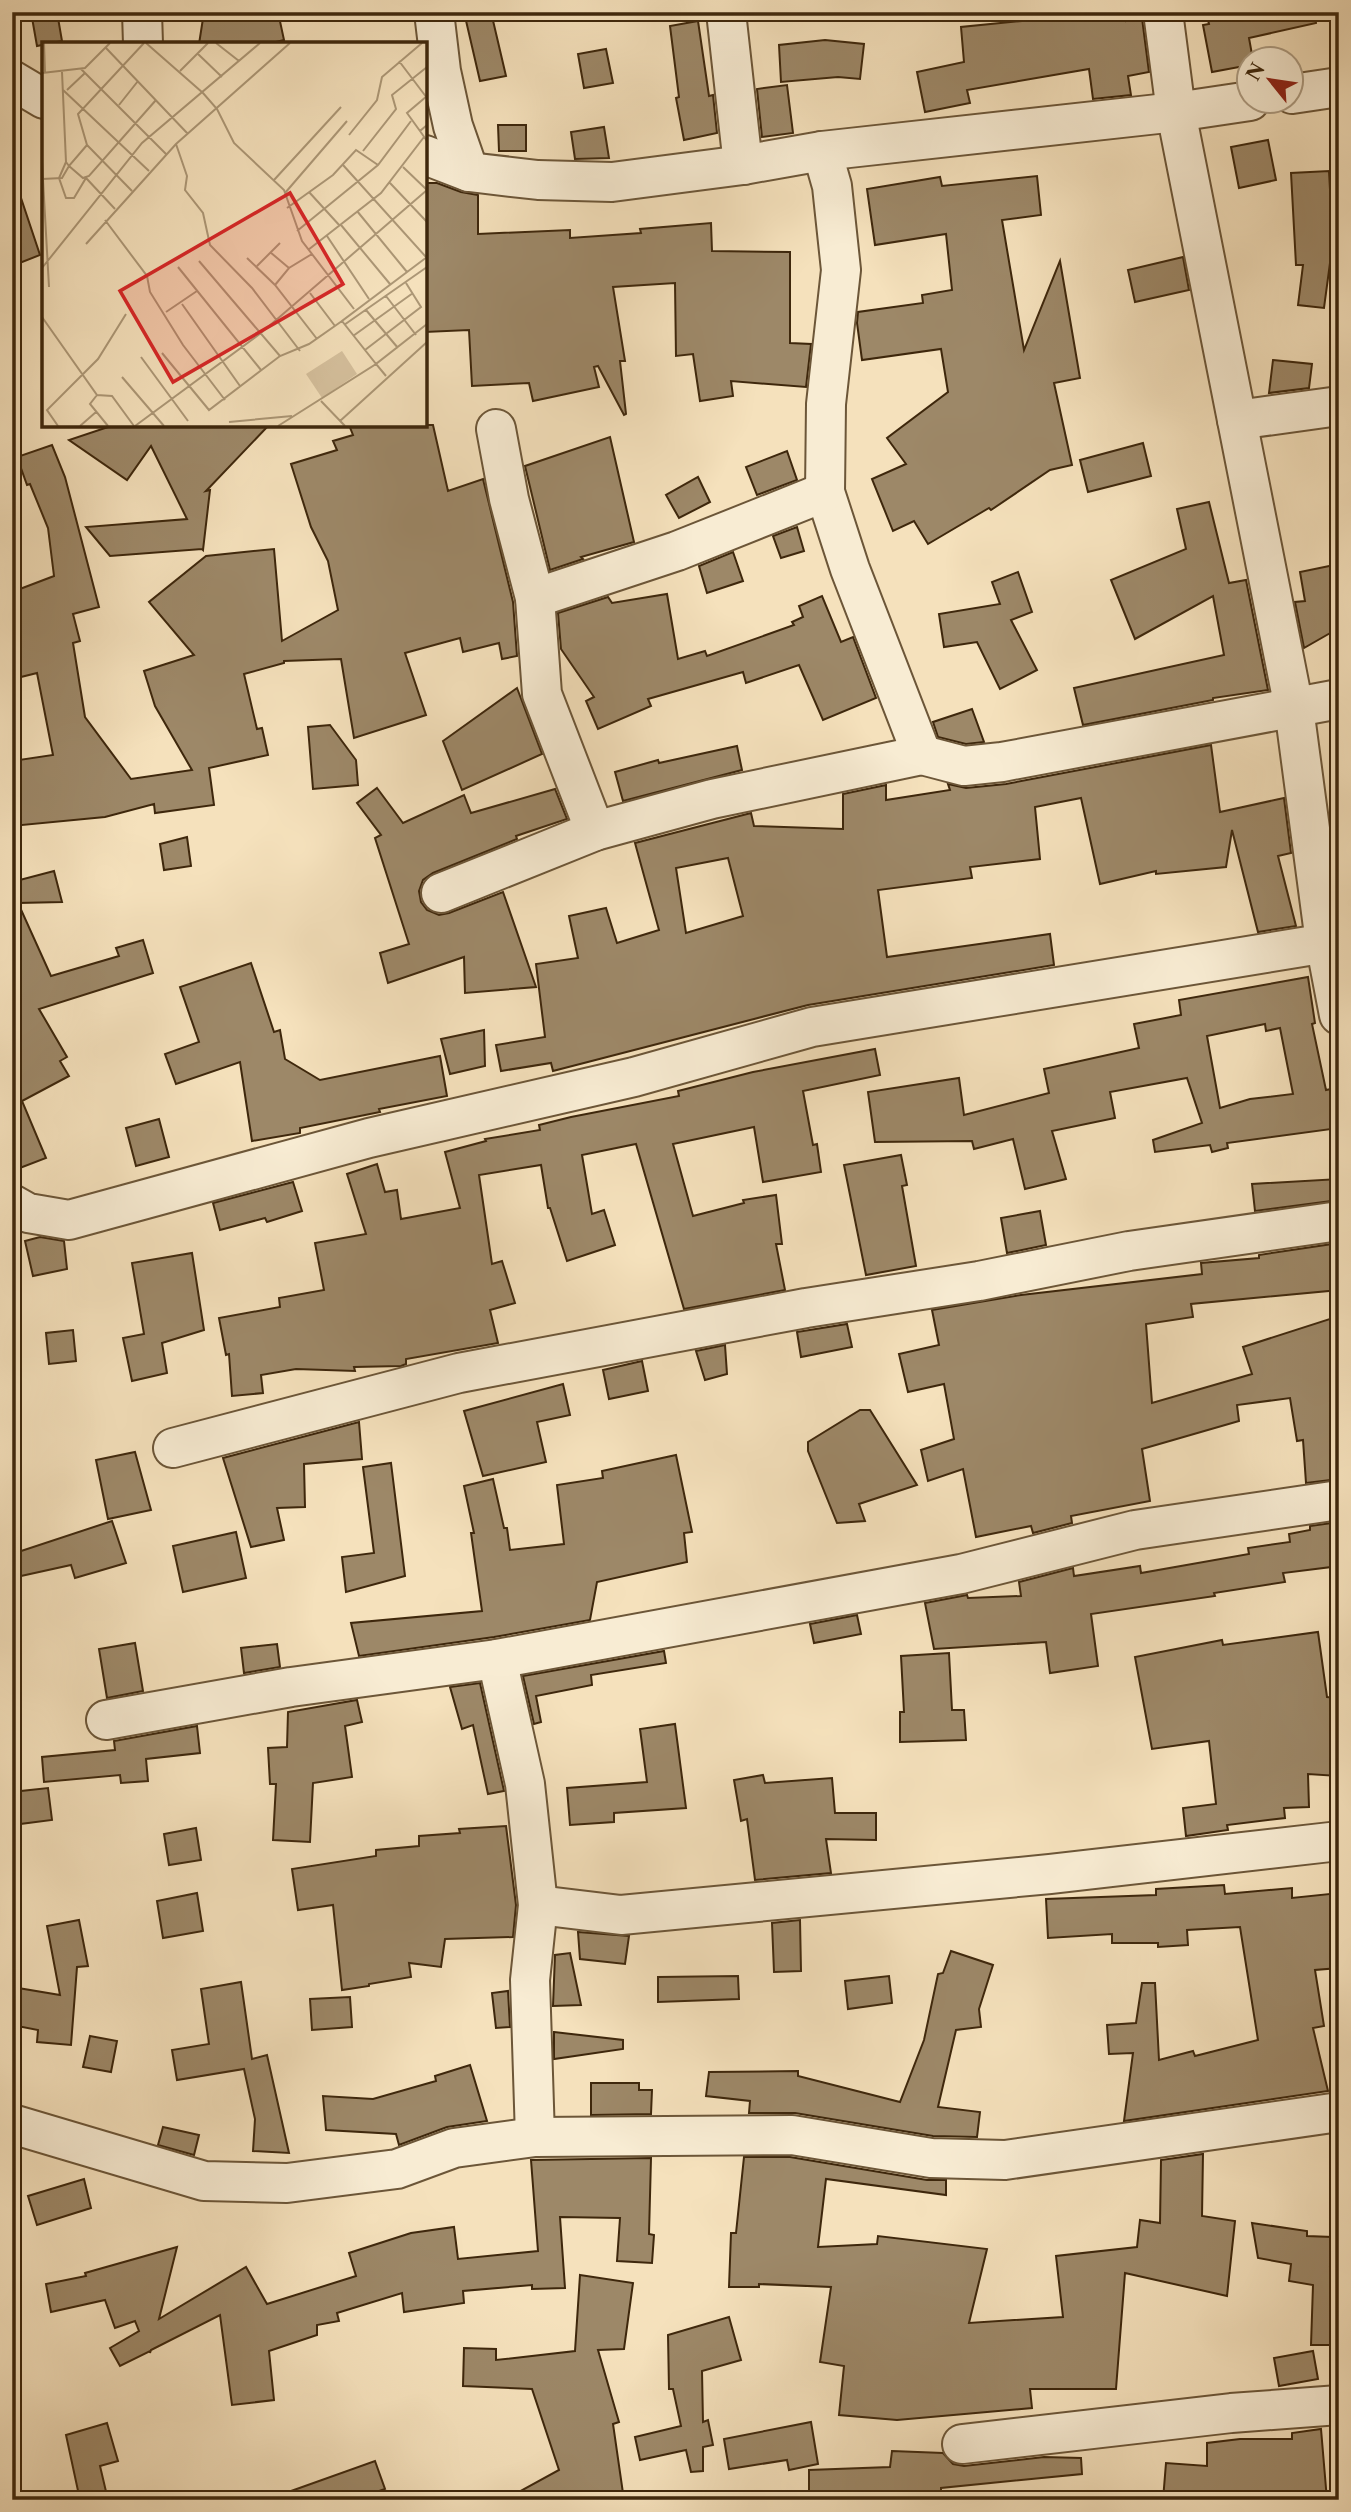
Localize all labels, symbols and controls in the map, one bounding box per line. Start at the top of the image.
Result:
inset map [42,42,427,427]
north arrow [1236,46,1306,116]
text: N [1242,59,1270,85]

